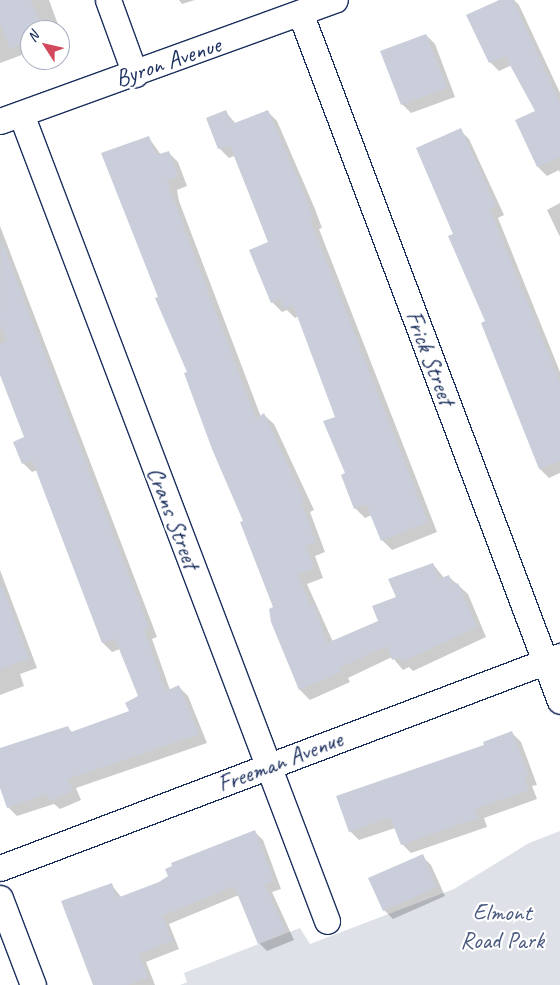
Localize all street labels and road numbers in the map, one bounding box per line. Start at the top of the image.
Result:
street label: Byron Avenue [112,31,224,93]
street label: Frick Street [399,307,461,409]
street label: Crans Street [140,463,206,573]
street label: Freeman Avenue [214,725,346,799]

